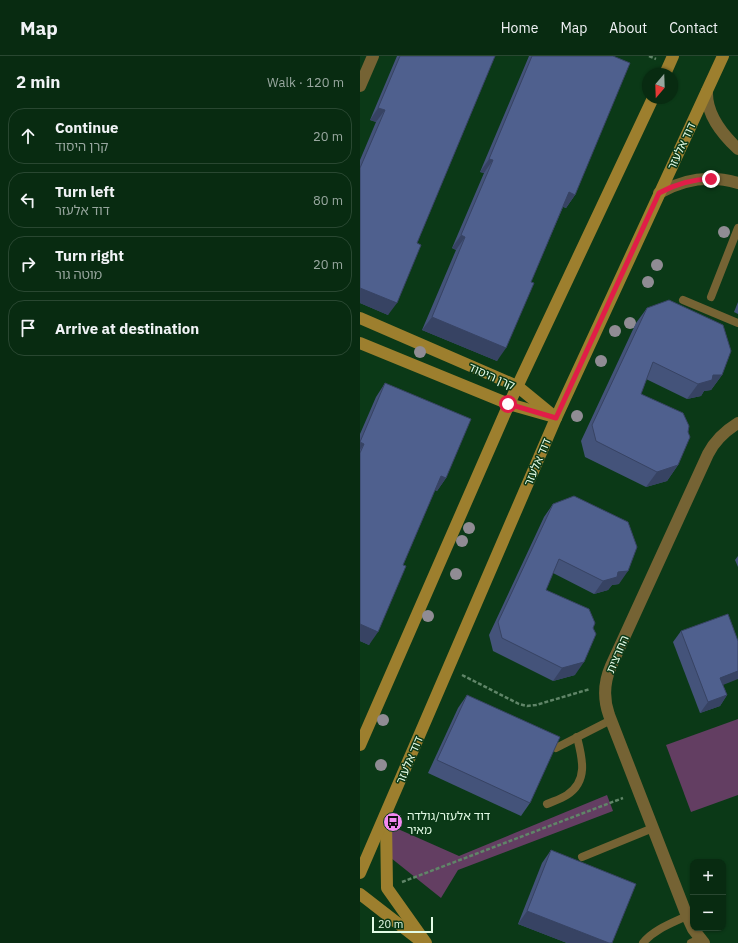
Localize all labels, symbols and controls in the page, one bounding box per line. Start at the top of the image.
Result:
text: Map [20,16,58,40]
text: Home [501,19,538,37]
text: Map [560,19,587,37]
text: About [609,19,647,37]
text: Contact [669,19,718,37]
north arrow [642,68,678,104]
text: 2 min [16,71,60,93]
text: Walk · 120 m [267,74,344,91]
text: Continue [55,118,119,137]
street label: דוד אלעזר [664,119,699,172]
icon: ahead [17,125,39,147]
text: 20 m [313,128,343,145]
text: קרן היסוד [55,138,109,155]
route end [702,170,720,188]
text: Turn left [55,182,115,201]
icon: left [17,189,39,211]
text: 80 m [313,192,343,209]
text: דוד אלעזר [55,202,110,219]
text: Turn right [55,246,124,265]
icon: right [17,253,39,275]
text: 20 m [313,256,343,273]
text: מוטה גור [55,266,102,283]
icon: arrive [17,317,39,339]
text: Arrive at destination [55,319,199,338]
street label: קרן היסוד [466,359,518,393]
route start [499,395,517,413]
street label: דוד אלעזר [520,435,554,488]
street label: החרצית [602,633,632,675]
street label: דוד אלעזר [392,733,426,786]
place label: דוד אלעזר/גולדה מאיר [407,808,491,837]
bus stop icon: דוד אלעזר/גולדה מאיר [382,811,404,833]
map controls [690,859,726,931]
button: + [690,859,726,895]
button: − [690,895,726,931]
scale bar [372,915,433,934]
text: 20 m [378,917,403,931]

